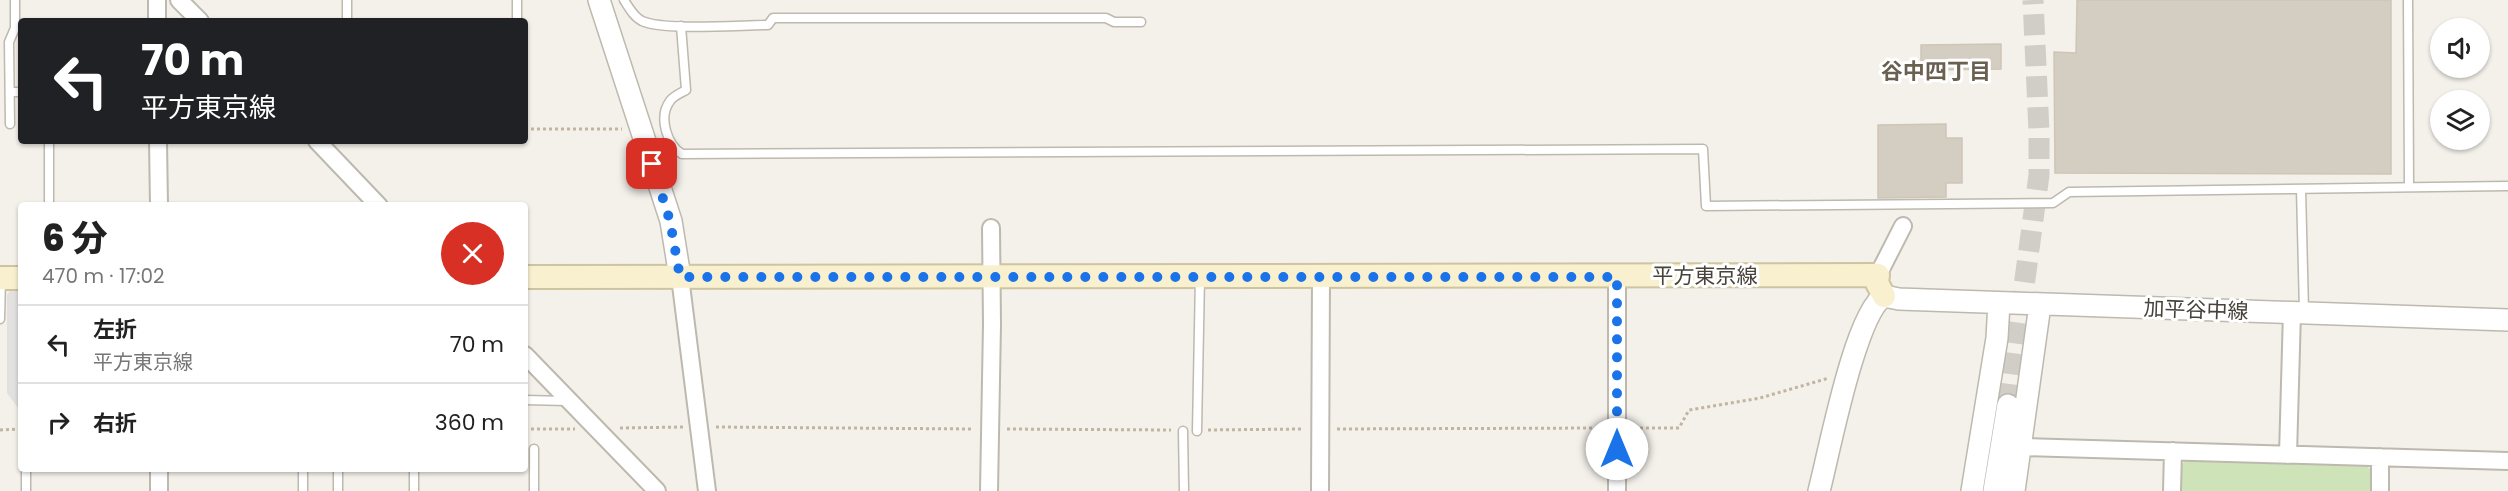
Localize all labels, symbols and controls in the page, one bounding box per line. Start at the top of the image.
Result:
map controls [2430,18,2490,150]
button: sound [2430,18,2490,78]
text: 70 m [141,31,244,90]
icon: left [42,42,120,120]
district label: 谷中四丁目 [1881,56,1991,87]
text: 平方東京線 [141,89,276,126]
button: layers [2430,90,2490,150]
pin [626,138,677,189]
icon: arrive [635,147,668,180]
text: 6 分 [42,213,108,264]
button: close [441,222,504,285]
street label: 平方東京線 [1653,261,1758,290]
text: 470 m · 17:02 [42,262,165,290]
street label: 加平谷中線 [2143,293,2249,326]
text: 左折 [93,314,137,345]
icon: left [42,328,75,361]
text: 70 m [450,329,504,360]
text: 平方東京線 [93,348,193,376]
icon: right [42,406,75,439]
text: 360 m [435,407,504,438]
text: 右折 [93,408,137,439]
position arrow [1585,417,1649,481]

